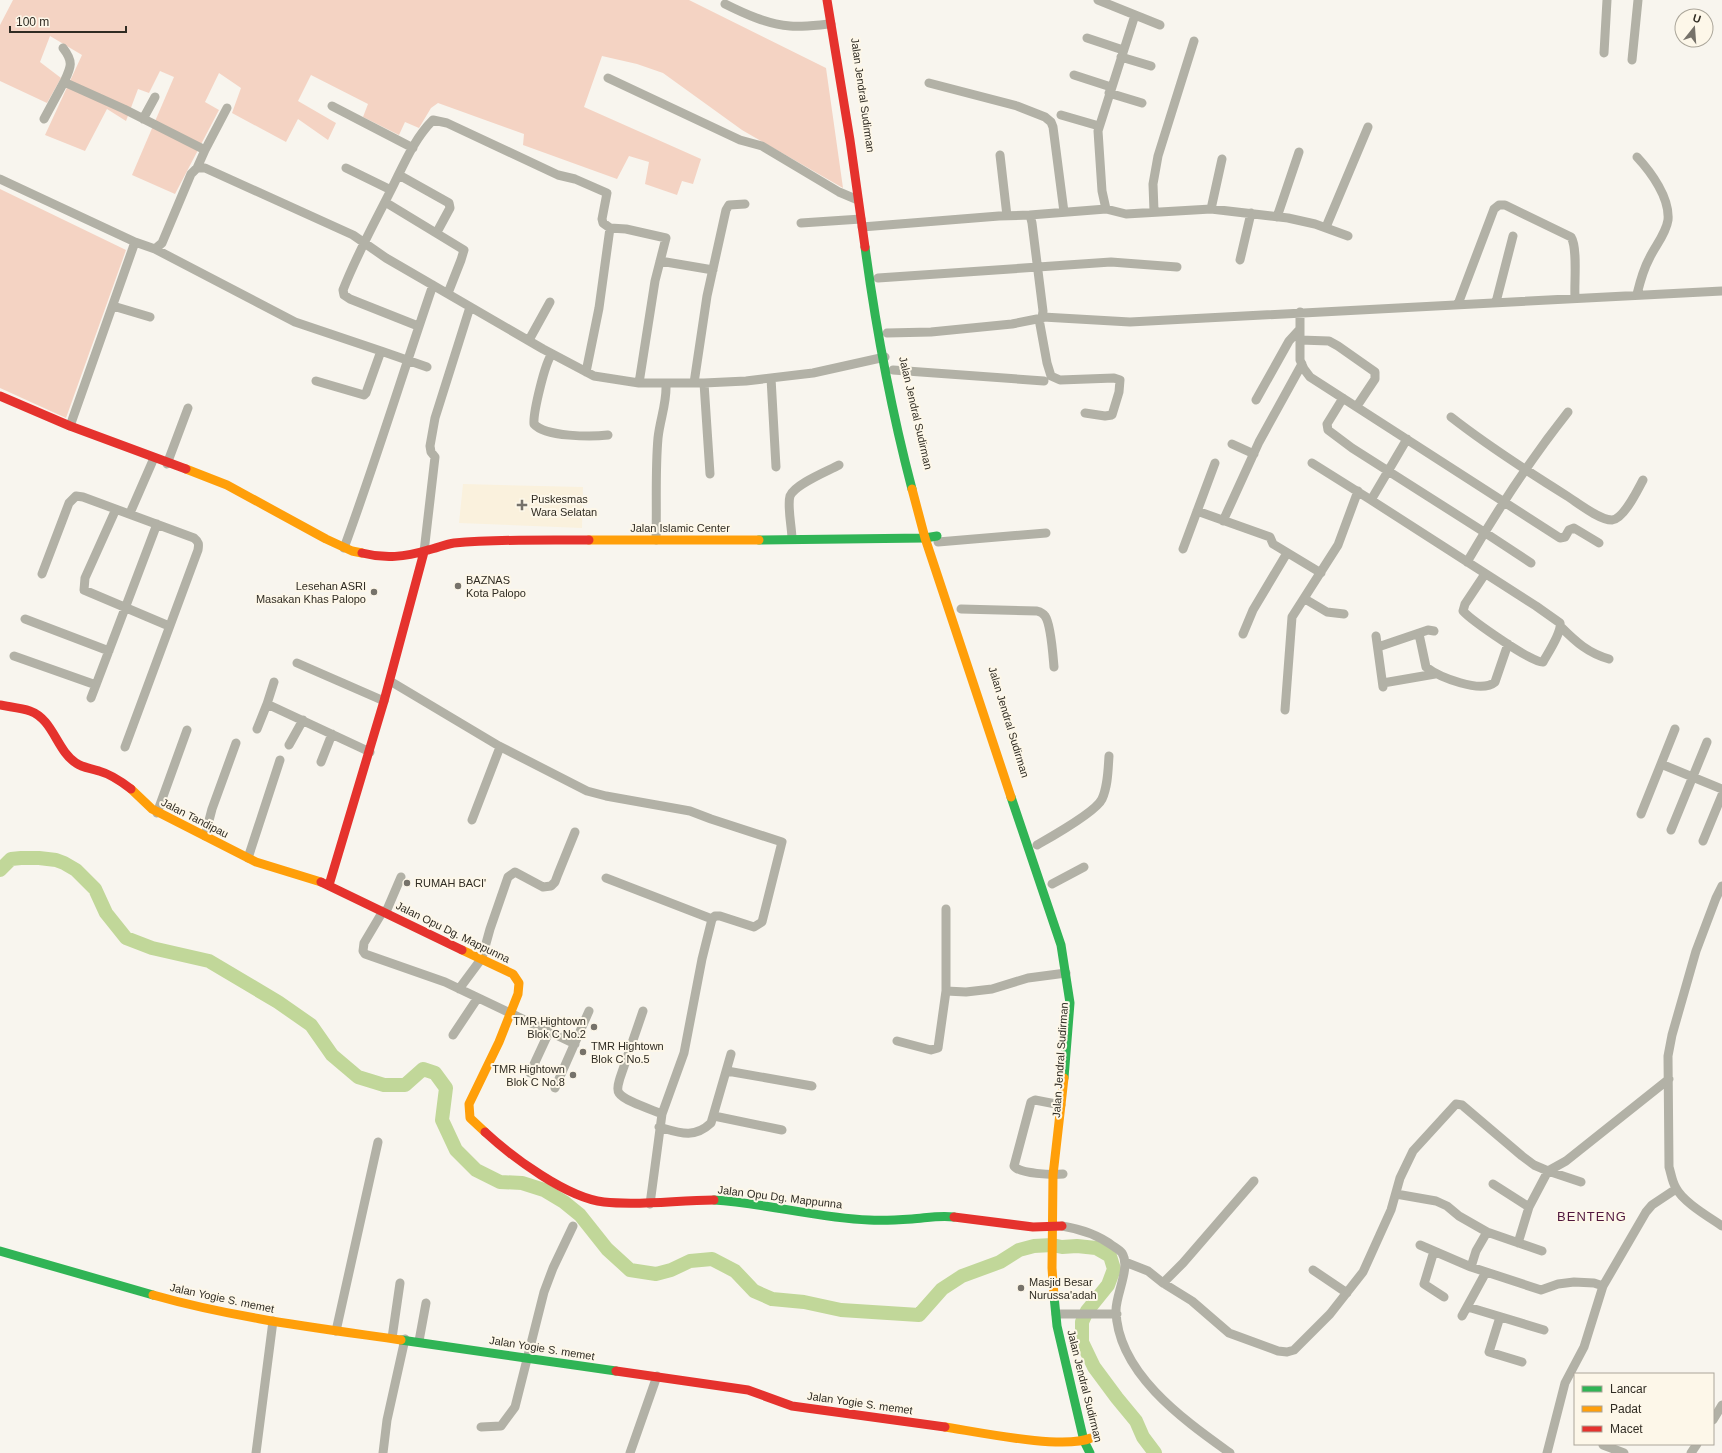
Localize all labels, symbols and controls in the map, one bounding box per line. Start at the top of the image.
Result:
scale bar [10,8,126,34]
north arrow [1674,8,1714,48]
text: U [1691,12,1703,25]
text: 100 m [16,15,49,29]
street label: Jalan Jendral Sudirman [849,37,877,153]
street label: Jalan Jendral Sudirman [897,355,935,471]
place label: Puskesmas Wara Selatan [531,493,597,518]
marker: Puskesmas Wara Selatan [516,499,528,511]
street label: Jalan Islamic Center [630,522,730,534]
place label: BAZNAS Kota Palopo [466,574,526,599]
place label: Lesehan ASRI Masakan Khas Palopo [256,580,366,605]
marker: BAZNAS Kota Palopo [453,581,463,591]
marker: Lesehan ASRI Masakan Khas Palopo [369,587,379,597]
street label: Jalan Jendral Sudirman [986,665,1032,779]
street label: Jalan Tandipau [159,796,231,840]
place label: RUMAH BACI' [415,877,486,889]
marker: RUMAH BACI' [402,878,412,888]
street label: Jalan Opu Dg. Mappunna [394,899,513,965]
street label: Jalan Jendral Sudirman [1050,1002,1070,1118]
place label: TMR Hightown Blok C No.2 [513,1015,586,1040]
marker: TMR Hightown Blok C No.2 [589,1022,599,1032]
place label: TMR Hightown Blok C No.5 [591,1040,664,1065]
marker: TMR Hightown Blok C No.5 [578,1047,588,1057]
place label: TMR Hightown Blok C No.8 [492,1063,565,1088]
marker: TMR Hightown Blok C No.8 [568,1070,578,1080]
street label: Jalan Opu Dg. Mappunna [717,1183,844,1211]
district label: BENTENG [1557,1209,1627,1224]
place label: Masjid Besar Nurussa'adah [1029,1276,1097,1301]
street label: Jalan Yogie S. memet [169,1281,275,1315]
marker: Masjid Besar Nurussa'adah [1016,1283,1026,1293]
street label: Jalan Jendral Sudirman [1065,1328,1105,1444]
street label: Jalan Yogie S. memet [489,1334,595,1362]
legend [1574,1373,1714,1445]
text: Lancar [1610,1382,1647,1396]
street label: Jalan Yogie S. memet [806,1390,914,1416]
text: Padat [1610,1402,1642,1416]
text: Macet [1610,1422,1643,1436]

